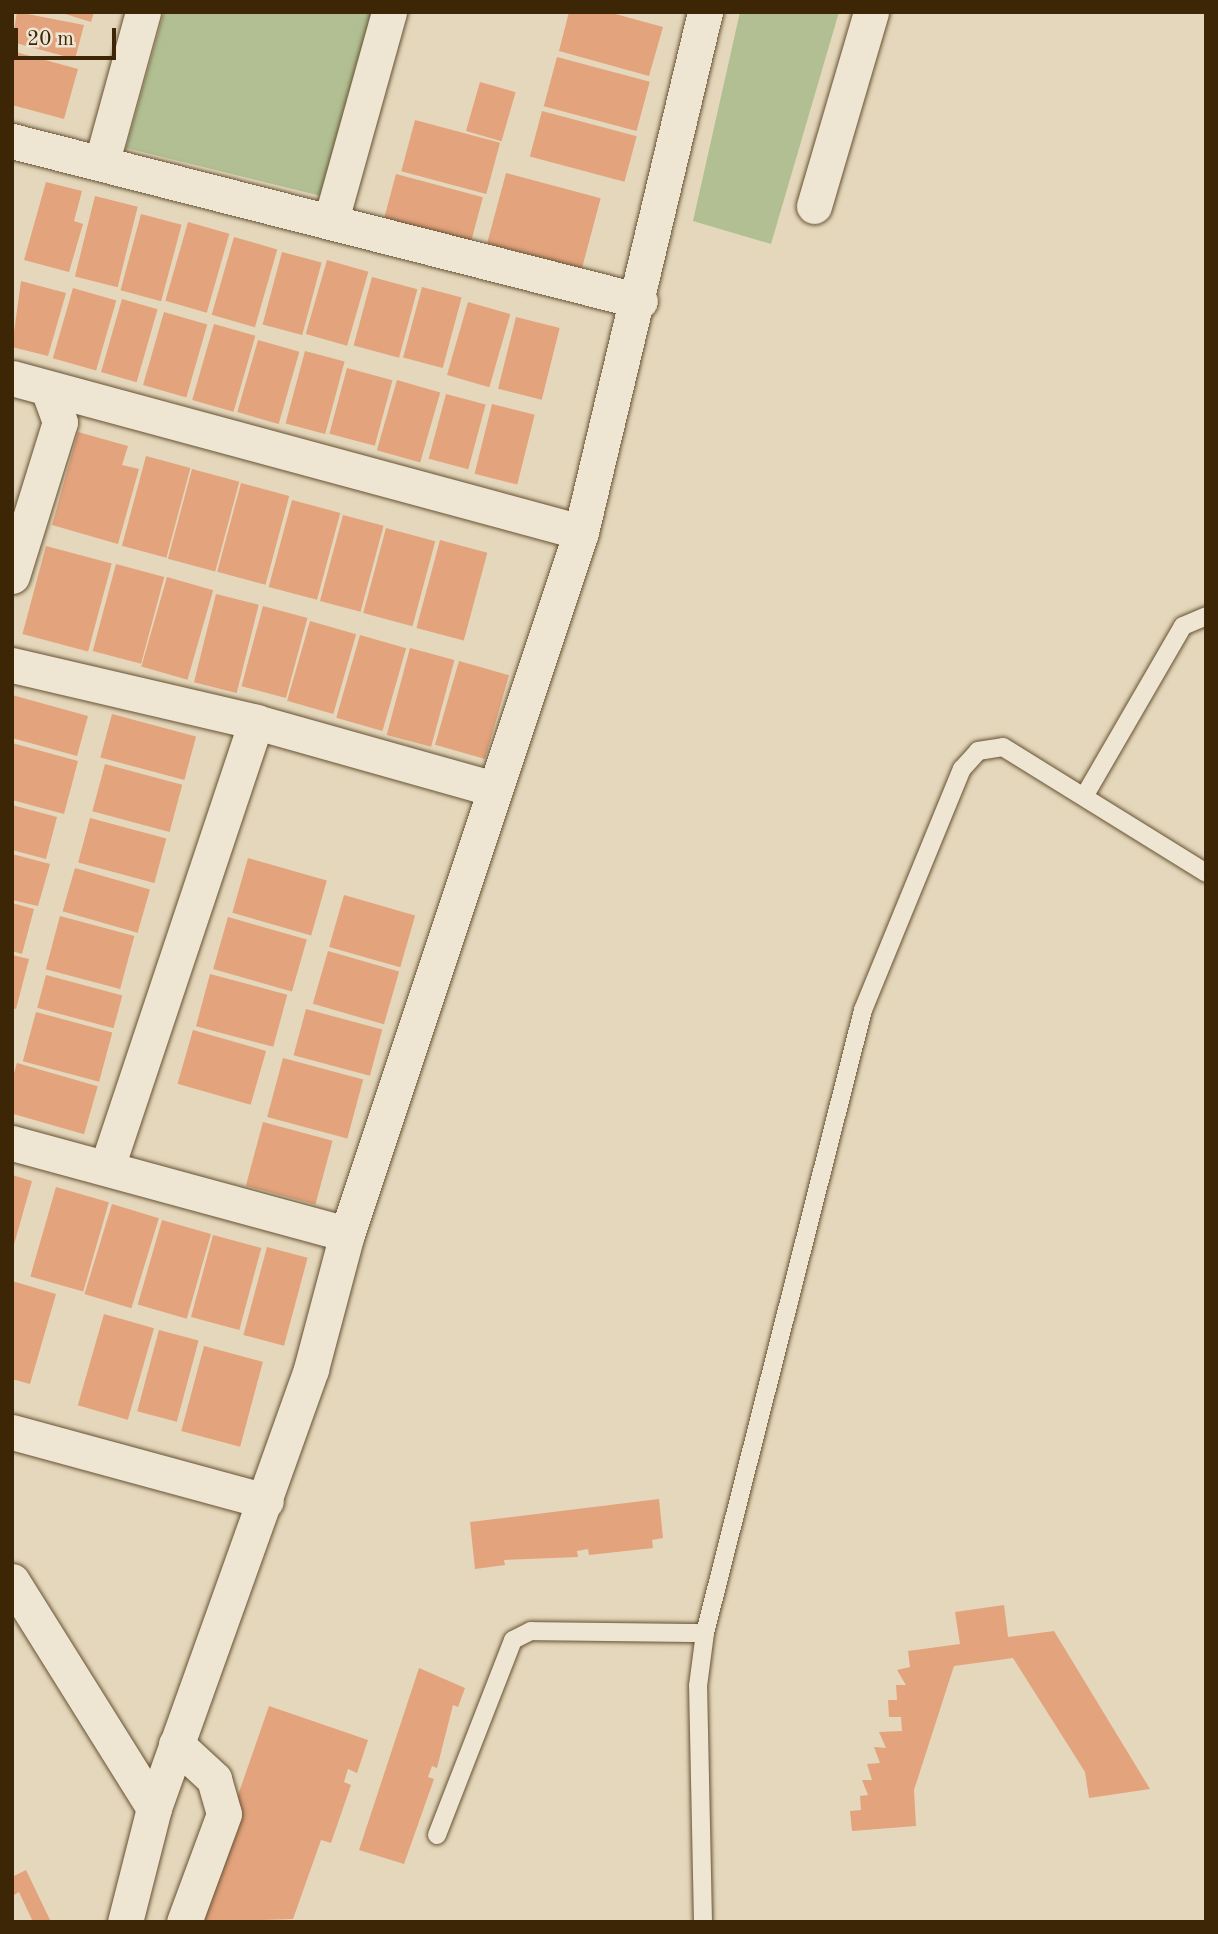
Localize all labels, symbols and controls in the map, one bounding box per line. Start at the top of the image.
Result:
scale bar [18,14,119,58]
text: 20 m [27,29,74,50]

